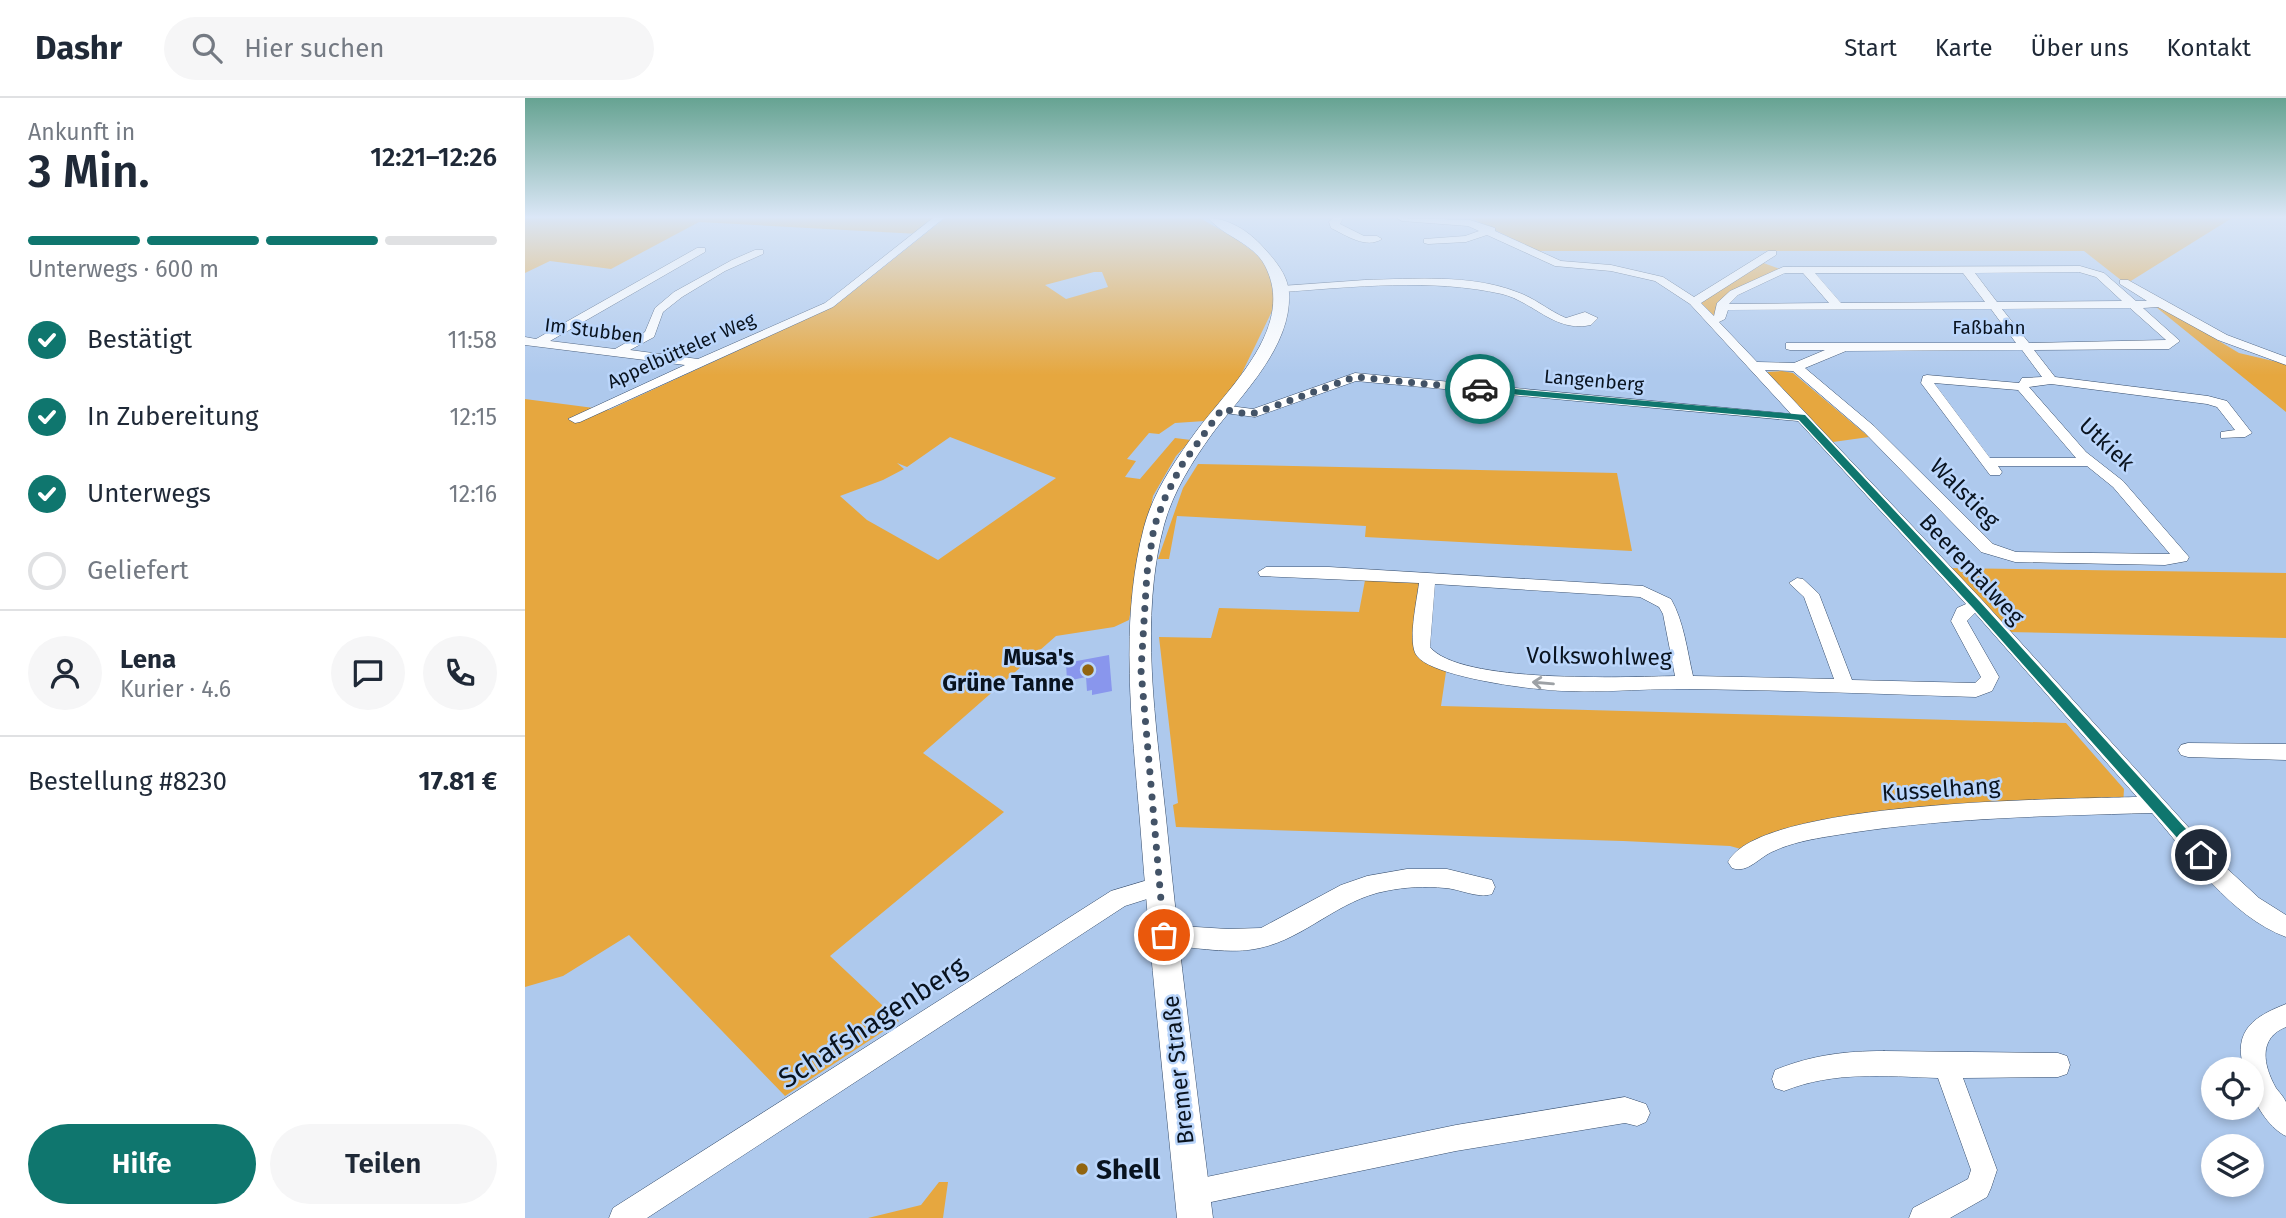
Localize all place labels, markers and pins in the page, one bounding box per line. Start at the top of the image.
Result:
place label: Musa's Grüne Tanne [942,643,1074,697]
marker: Musa's Grüne Tanne [1080,662,1096,678]
pin [2171,825,2231,885]
pin [1134,905,1194,965]
place label: Shell [1096,1153,1161,1186]
marker: Shell [1074,1161,1090,1177]

